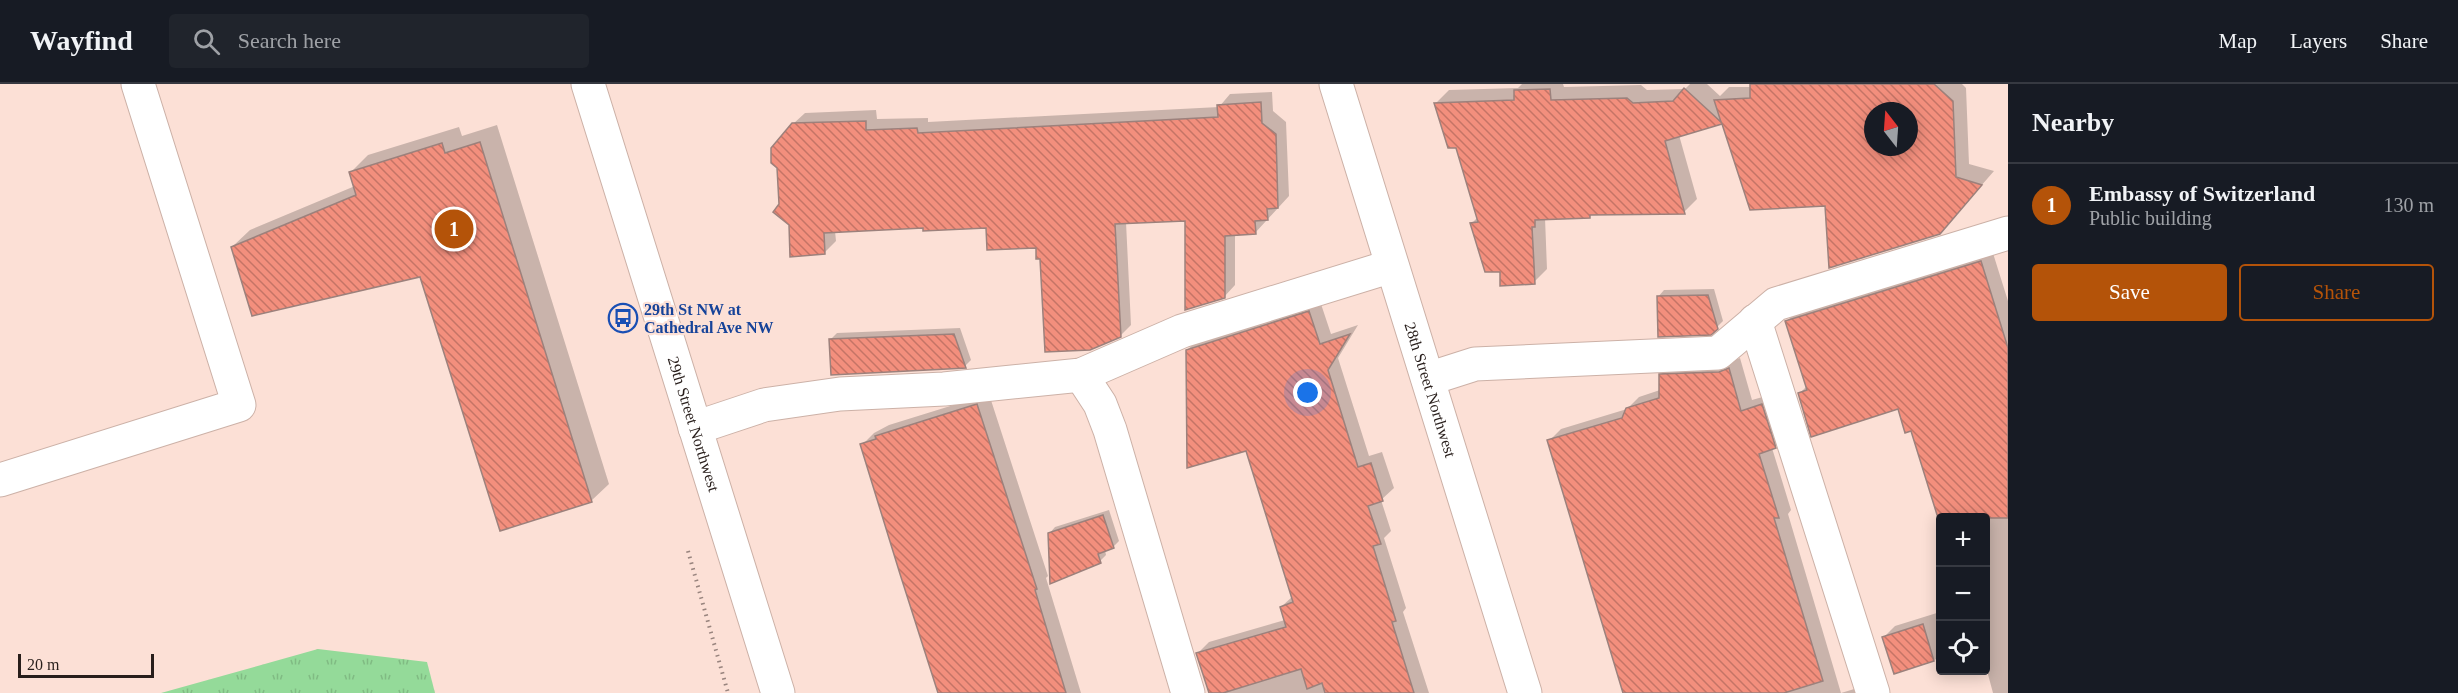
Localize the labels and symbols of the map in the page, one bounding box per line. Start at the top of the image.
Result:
north arrow [1864,102,1918,156]
pin: 1 [434,206,474,252]
place label: 29th St NW at Cathedral Ave NW [644,301,773,336]
bus stop icon: 29th St NW at Cathedral Ave NW [607,302,639,334]
street label: 28th Street Northwest [1402,320,1460,460]
street label: 29th Street Northwest [665,354,723,494]
your location [1293,378,1322,407]
scale bar [18,651,154,678]

